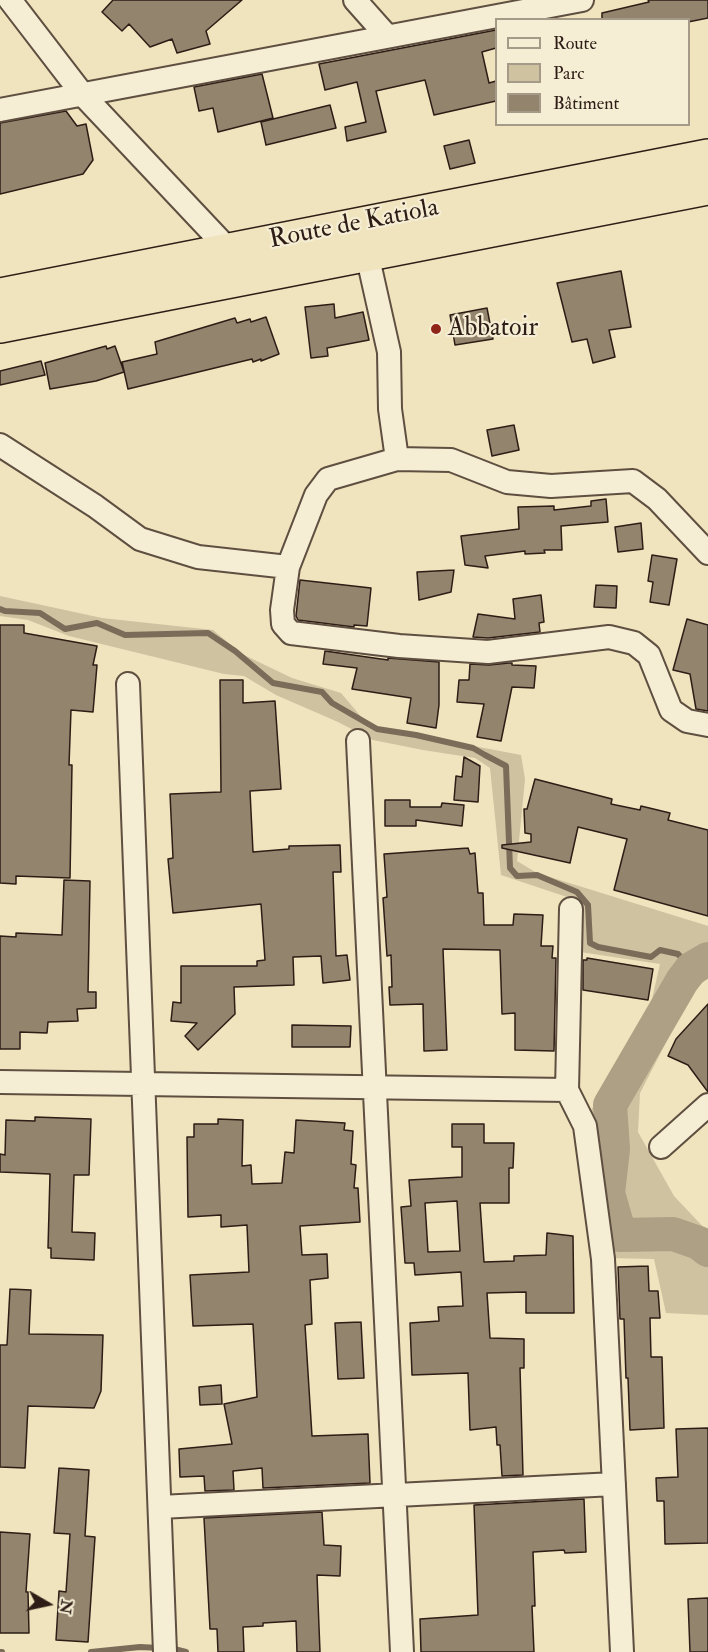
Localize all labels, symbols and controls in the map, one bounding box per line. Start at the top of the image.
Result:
legend [495,18,690,126]
text: Route [553,32,597,55]
text: Parc [553,62,584,85]
text: Bâtiment [553,92,619,115]
street label: Route de Katiola [267,193,441,257]
place label: Abbatoir [448,313,538,345]
marker: Abbatoir [429,322,443,336]
north arrow [18,1574,78,1634]
text: N [55,1598,77,1615]

